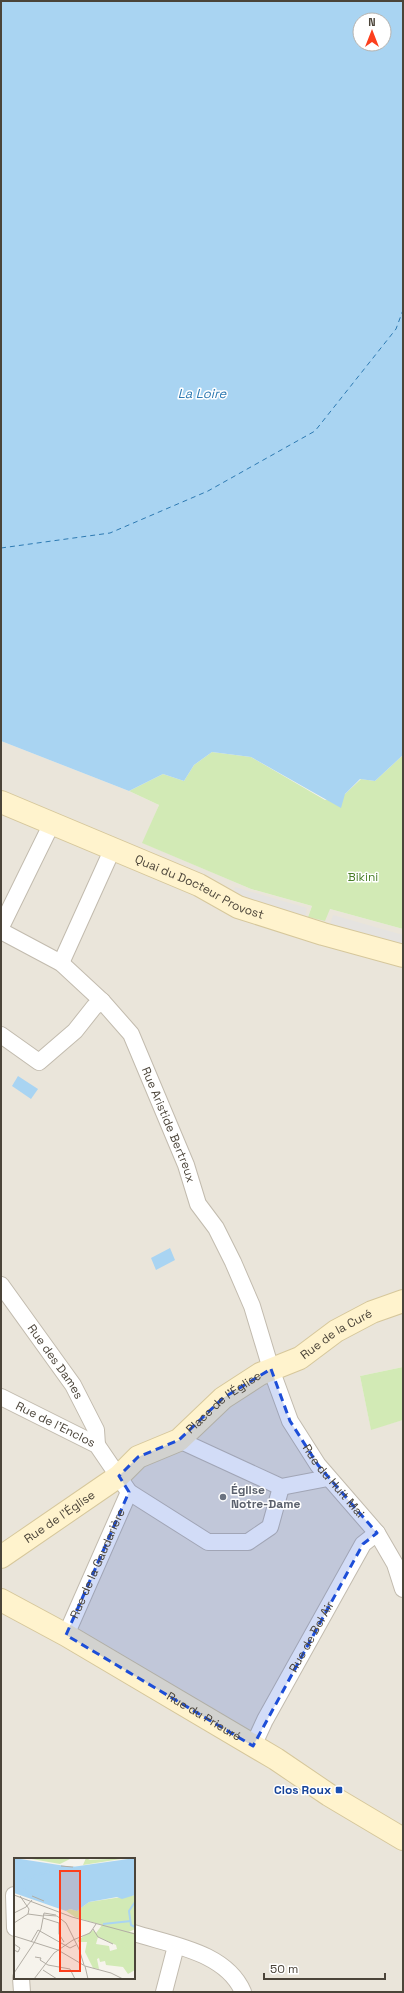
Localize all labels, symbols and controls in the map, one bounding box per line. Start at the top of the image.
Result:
north arrow [352,12,392,52]
text: N [368,15,376,29]
water label: La Loire [178,385,228,402]
street label: Quai du Docteur Provost [132,851,266,923]
park label: Bikini [348,869,378,885]
street label: Rue Aristide Bertreux [138,1064,199,1184]
street label: Rue de la Curé [297,1305,375,1363]
street label: Rue des Dames [24,1321,87,1402]
street label: Place de l'Église [183,1367,264,1437]
street label: Rue de l'Enclos [13,1398,98,1451]
street label: Rue du Huit Mai [299,1441,368,1521]
place label: Église Notre-Dame [231,1482,300,1512]
street label: Rue de l'Église [21,1487,98,1547]
marker: Église Notre-Dame [218,1492,228,1502]
street label: Rue de la Gaudarière [66,1506,129,1621]
street label: Rue de Bel Air [285,1598,338,1675]
street label: Rue du Prieuré [164,1688,244,1745]
place label: Clos Roux [274,1782,331,1798]
marker: Clos Roux [334,1785,344,1795]
inset map [14,1858,135,1979]
scale bar [264,1955,385,1981]
text: 50 m [270,1961,298,1977]

